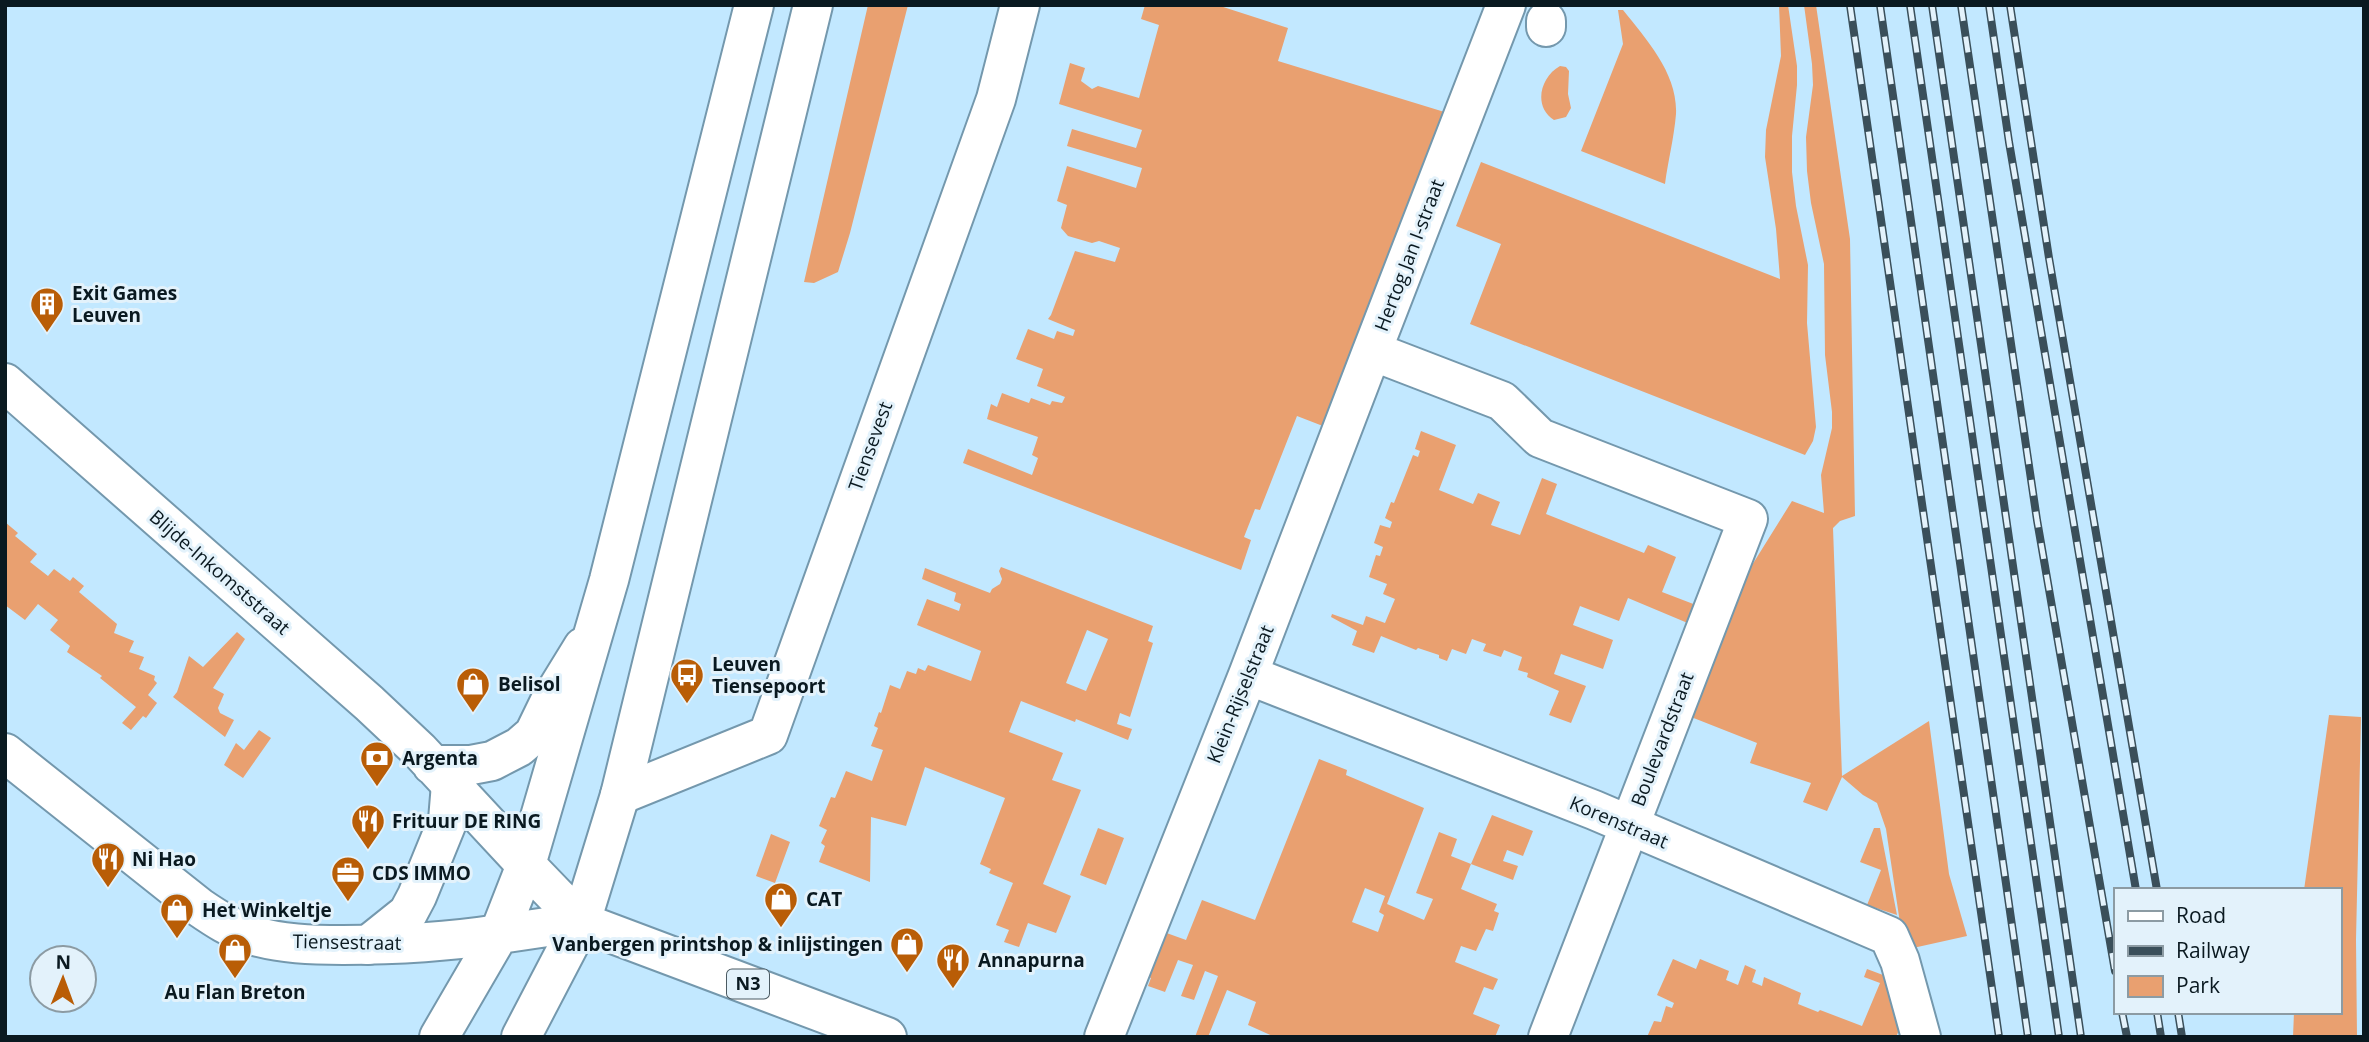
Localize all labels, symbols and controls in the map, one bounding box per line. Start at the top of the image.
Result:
street label: Hertog Jan I-straat [1368,175,1450,335]
place label: Exit Games Leuven [72,280,177,328]
building icon: Exit Games Leuven [28,285,66,334]
street label: Tiensevest [842,398,898,494]
street label: Blijde-Inkomststraat [144,504,296,640]
street label: Klein-Rijselstraat [1200,621,1280,767]
place label: Leuven Tiensepoort [712,651,826,699]
bus stop icon: Leuven Tiensepoort [668,656,706,705]
shop icon: Belisol [454,665,492,714]
street label: Boulevardstraat [1624,668,1700,810]
place label: Belisol [498,671,561,697]
bank icon: Argenta [358,739,396,788]
place label: Argenta [402,745,478,771]
street label: Korenstraat [1566,790,1672,854]
restaurant icon: Frituur DE RING [349,802,387,851]
place label: Frituur DE RING [392,808,541,834]
restaurant icon: Ni Hao [89,840,127,889]
place label: Ni Hao [132,846,196,872]
office icon: CDS IMMO [329,854,367,903]
place label: CDS IMMO [372,860,471,886]
shop icon: CAT [762,880,800,929]
place label: CAT [806,886,842,912]
legend [2114,888,2341,1014]
shop icon: Het Winkeltje [158,891,196,940]
place label: Het Winkeltje [202,897,332,923]
text: Road [2176,901,2226,929]
shop icon: Vanbergen printshop & inlijstingen [888,925,926,974]
street label: Tiensestraat [292,928,402,956]
shop icon: Au Flan Breton [216,931,254,980]
place label: Vanbergen printshop & inlijstingen [552,931,883,957]
text: Railway [2176,936,2250,964]
restaurant icon: Annapurna [934,941,972,990]
north arrow [28,944,98,1014]
place label: Annapurna [978,947,1085,973]
text: N [55,949,71,975]
road number: N3 [727,970,769,999]
text: Park [2176,971,2220,999]
place label: Au Flan Breton [165,979,305,1005]

